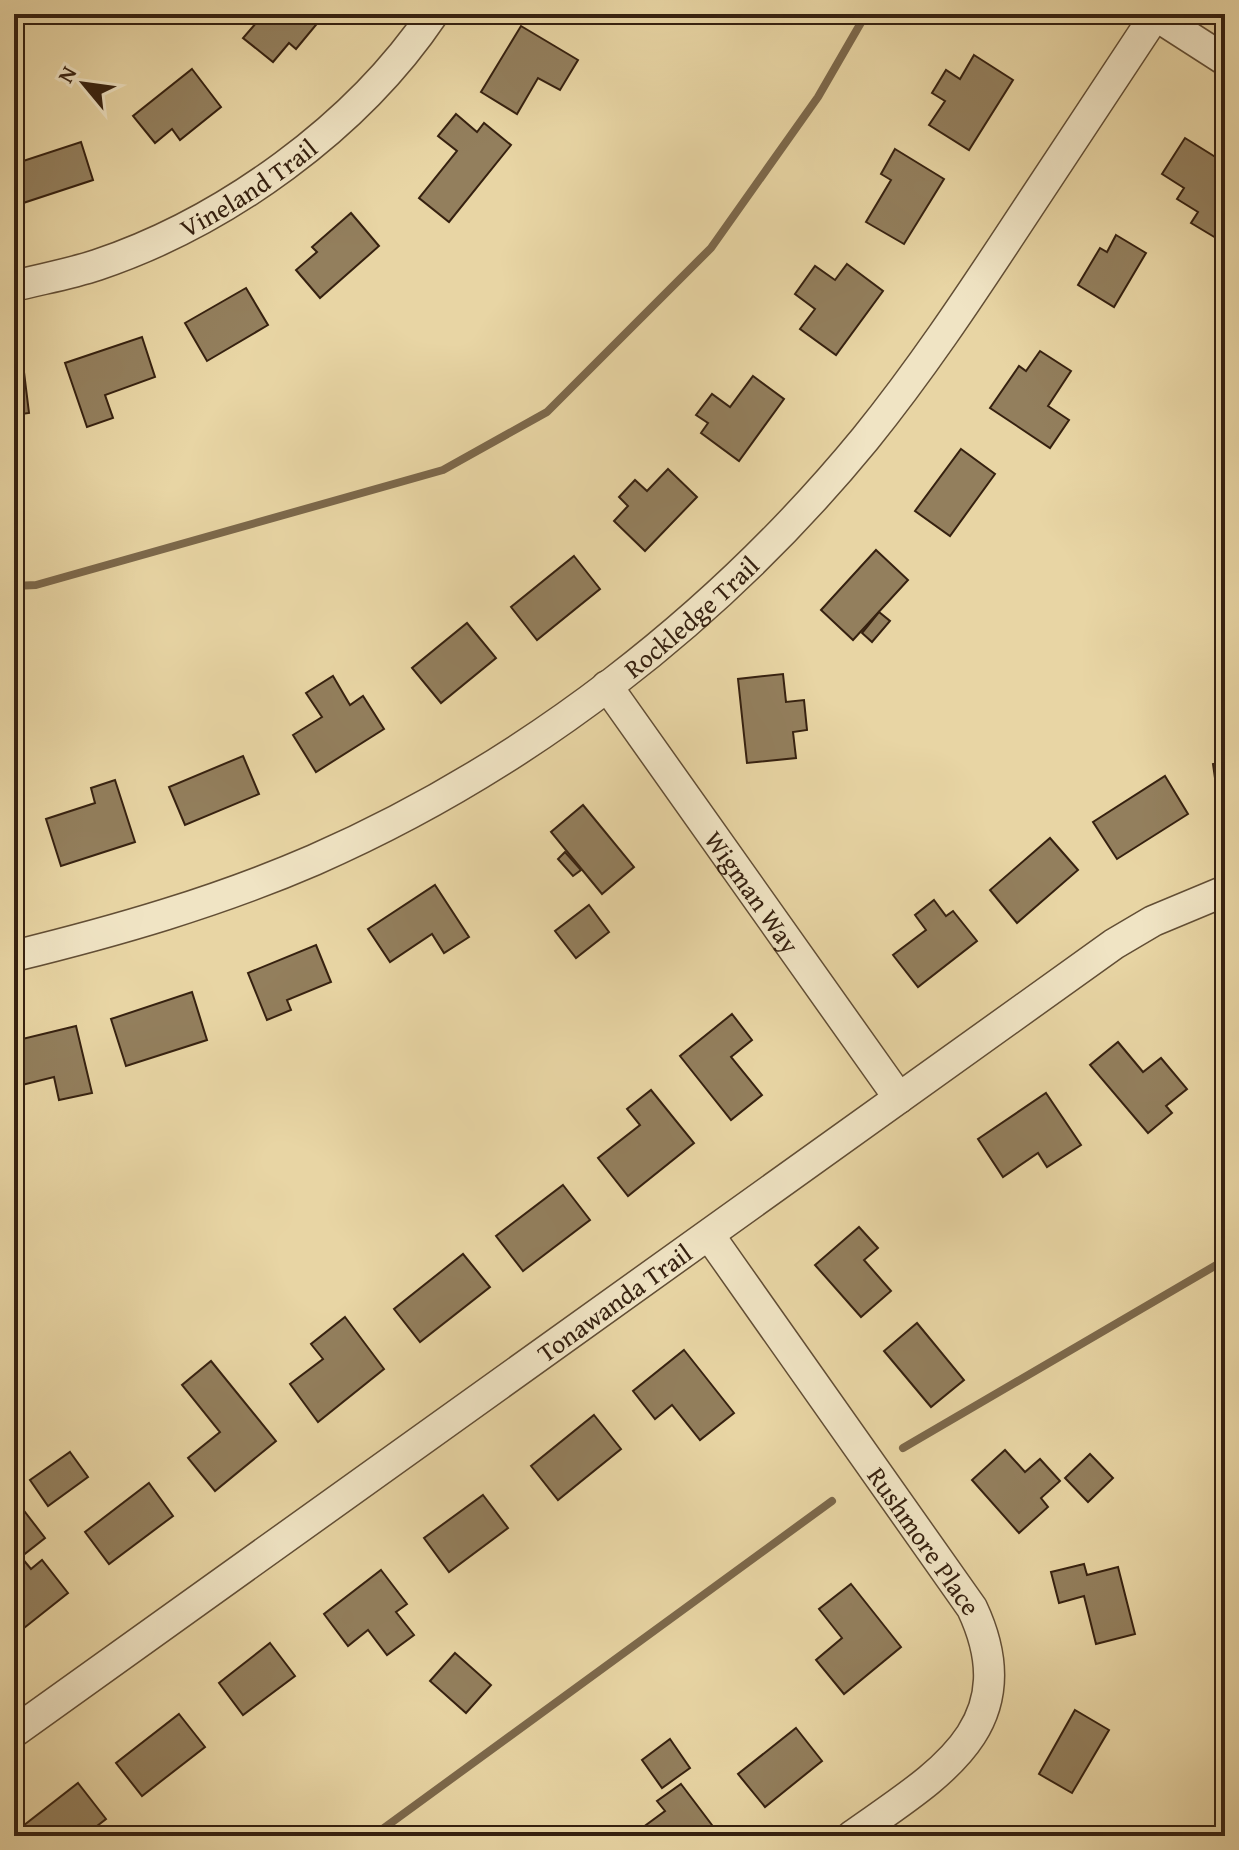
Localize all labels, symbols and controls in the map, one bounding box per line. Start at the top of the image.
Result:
north arrow [44,44,124,124]
text: N [49,60,84,88]
street label: Vineland Trail [173,129,325,247]
street label: Rockledge Trail [615,546,767,687]
street label: Wigman Way [696,822,810,961]
street label: Tonawanda Trail [529,1233,699,1371]
street label: Rushmore Place [858,1458,991,1623]

